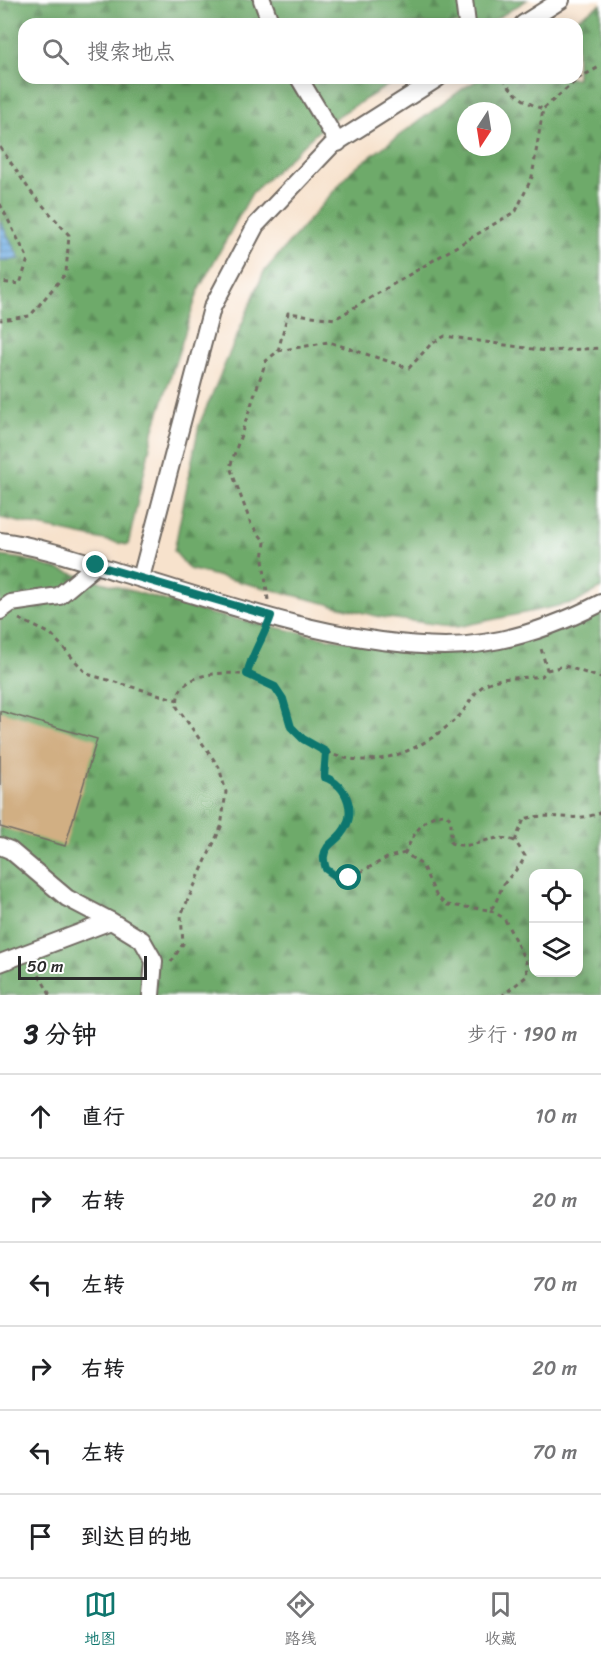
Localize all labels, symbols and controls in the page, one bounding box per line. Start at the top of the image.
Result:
search box [18,18,583,84]
text: 搜索地点 [87,32,175,71]
icon: search [39,35,72,68]
north arrow [457,102,511,156]
route end [82,551,108,577]
route start [335,864,361,890]
map controls [529,869,583,977]
button: locate [529,869,583,923]
button: layers [529,923,583,977]
text: 50 m [27,952,63,981]
scale bar [18,953,147,980]
text: 3 分钟 [24,1011,97,1057]
text: 步行 · 190 m [467,1017,577,1052]
text: 直行 [81,1097,125,1136]
text: 10 m [535,1099,577,1134]
icon: ahead [24,1100,57,1133]
text: 右转 [81,1181,125,1220]
text: 20 m [532,1183,577,1218]
icon: right [24,1184,57,1217]
text: 左转 [81,1265,125,1304]
text: 70 m [532,1267,577,1302]
icon: left [24,1268,57,1301]
text: 右转 [81,1349,125,1388]
text: 20 m [532,1351,577,1386]
icon: right [24,1352,57,1385]
text: 左转 [81,1433,125,1472]
text: 70 m [532,1435,577,1470]
icon: left [24,1436,57,1469]
text: 到达目的地 [81,1517,191,1556]
icon: arrive [24,1520,57,1553]
tab: 地图 [84,1588,117,1653]
tab: 路线 [284,1588,317,1653]
tab: 收藏 [484,1588,517,1653]

